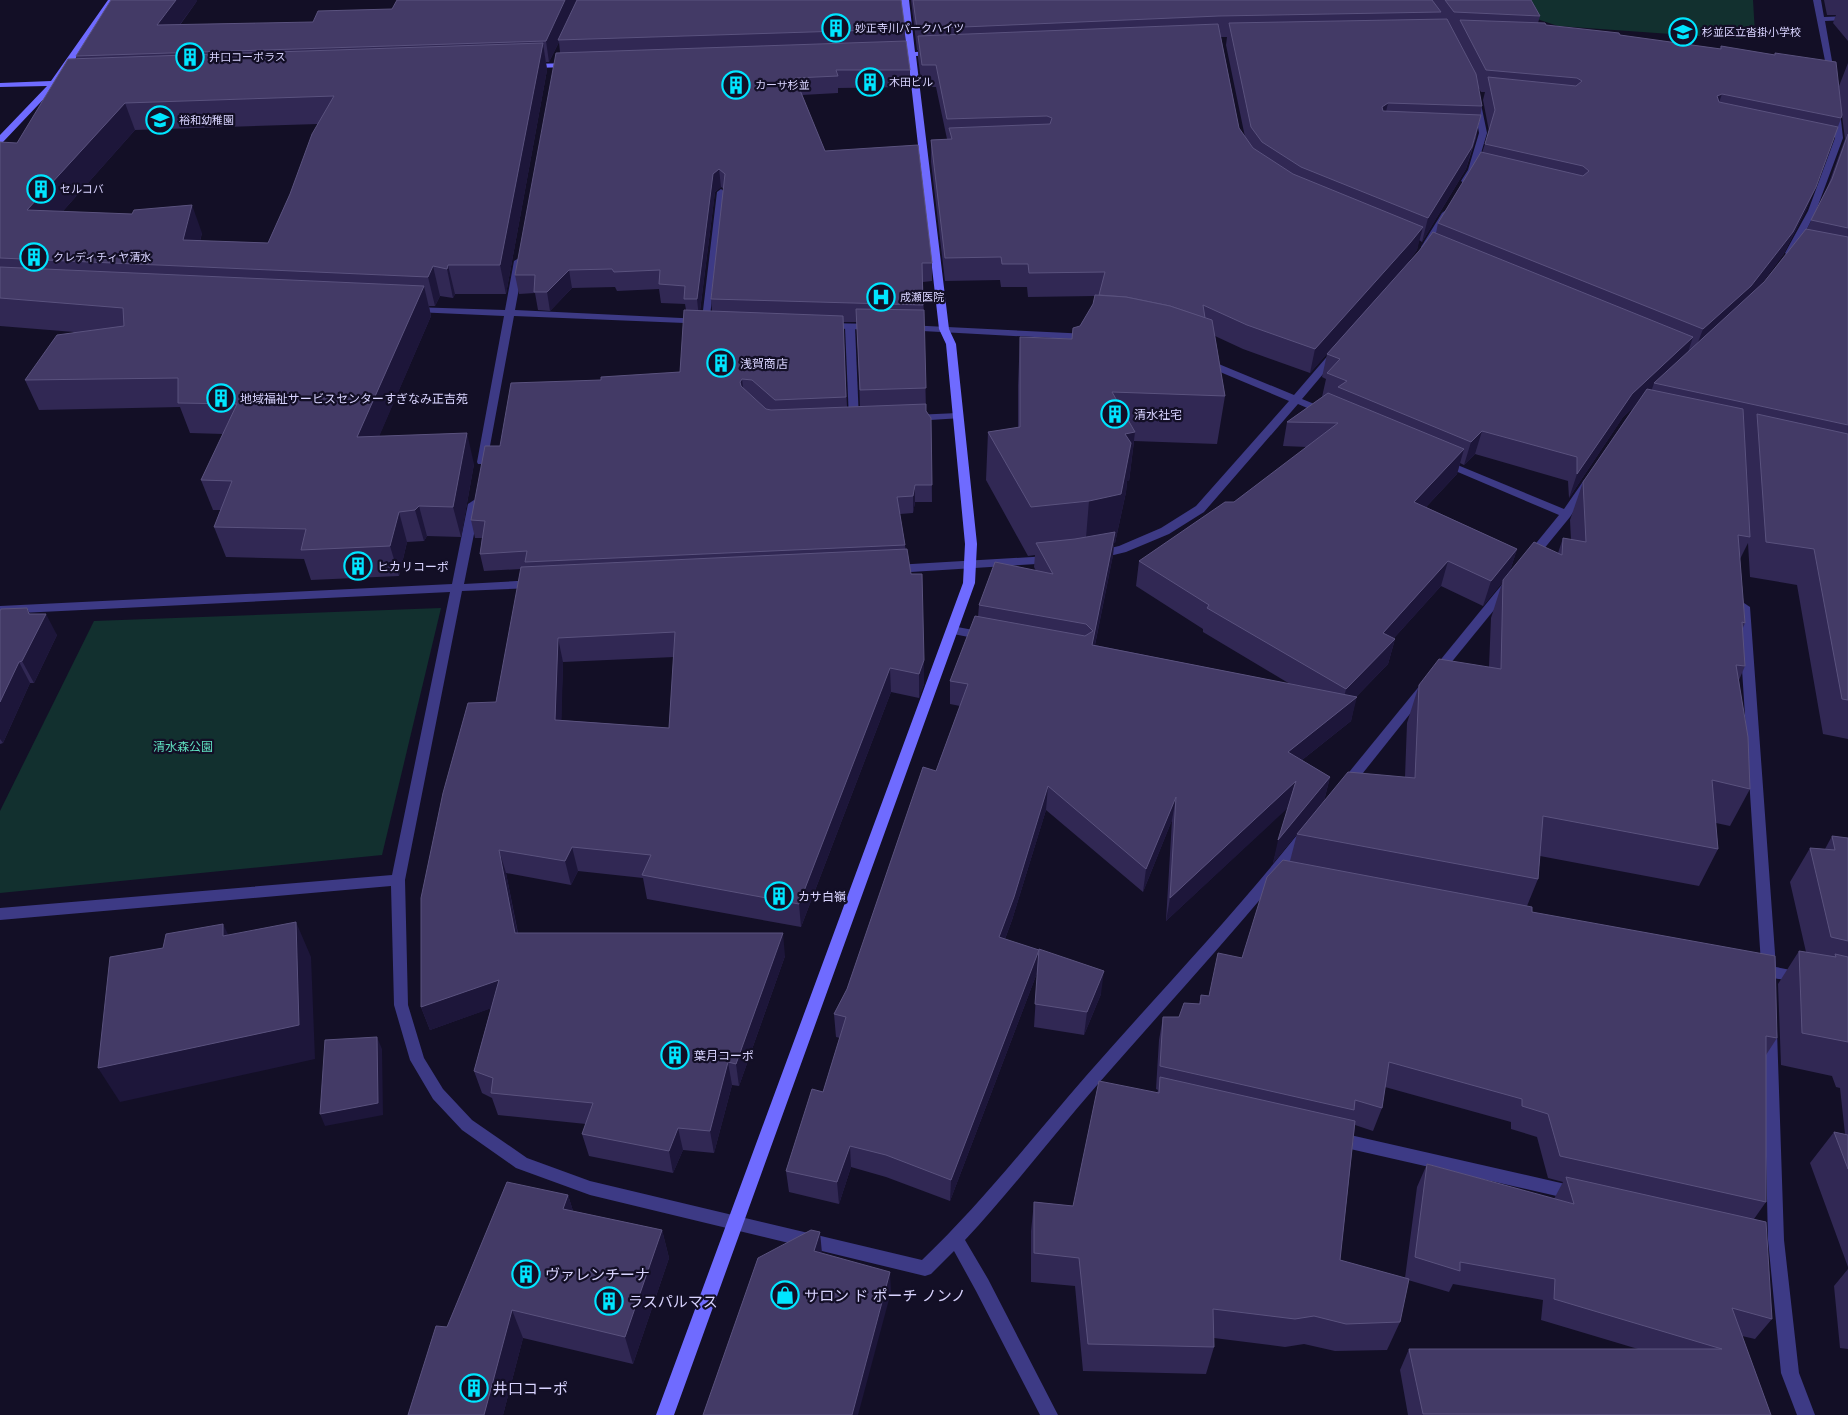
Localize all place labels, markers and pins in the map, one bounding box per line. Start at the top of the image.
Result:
building icon: 妙正寺川パークハイツ [821,13,851,43]
school or university icon: 杉並区立沓掛小学校 [1668,17,1698,47]
place label: 妙正寺川パークハイツ [855,21,964,35]
place label: 杉並区立沓掛小学校 [1702,25,1801,39]
building icon: 井口コーポラス [175,42,205,72]
place label: 井口コーポラス [209,50,286,64]
building icon: 木田ビル [855,67,885,97]
building icon: カーサ杉並 [721,70,751,100]
place label: 木田ビル [889,75,933,89]
place label: カーサ杉並 [755,78,810,92]
school or university icon: 裕和幼稚園 [145,105,175,135]
place label: 裕和幼稚園 [179,113,234,127]
building icon: セルコバ [26,174,56,204]
place label: セルコバ [60,182,104,196]
building icon: クレディチィヤ清水 [19,242,49,272]
place label: クレディチィヤ清水 [53,250,151,264]
hospital icon: 成瀬医院 [866,282,896,312]
place label: 成瀬医院 [900,290,944,304]
building icon: 浅賀商店 [706,348,736,378]
place label: 浅賀商店 [740,356,788,371]
building icon: 地域福祉サービスセンターすぎなみ正吉苑 [206,383,236,413]
place label: 地域福祉サービスセンターすぎなみ正吉苑 [240,391,468,406]
building icon: 清水社宅 [1100,399,1130,429]
place label: 清水社宅 [1134,407,1182,422]
building icon: ヒカリコーポ [343,551,373,581]
place label: ヒカリコーポ [377,559,449,574]
building icon: カサ白嶺 [764,881,794,911]
place label: カサ白嶺 [798,889,846,904]
building icon: 葉月コーポ [660,1040,690,1070]
place label: 葉月コーポ [694,1048,754,1063]
building icon: ヴァレンチーナ [511,1259,541,1289]
place label: ヴァレンチーナ [545,1265,650,1284]
shop icon: サロン ド ポーチ ノンノ [770,1280,800,1310]
building icon: ラスパルマス [594,1286,624,1316]
place label: サロン ド ポーチ ノンノ [804,1286,966,1305]
place label: ラスパルマス [628,1292,718,1311]
building icon: 井口コーポ [459,1373,489,1403]
place label: 井口コーポ [493,1379,568,1398]

